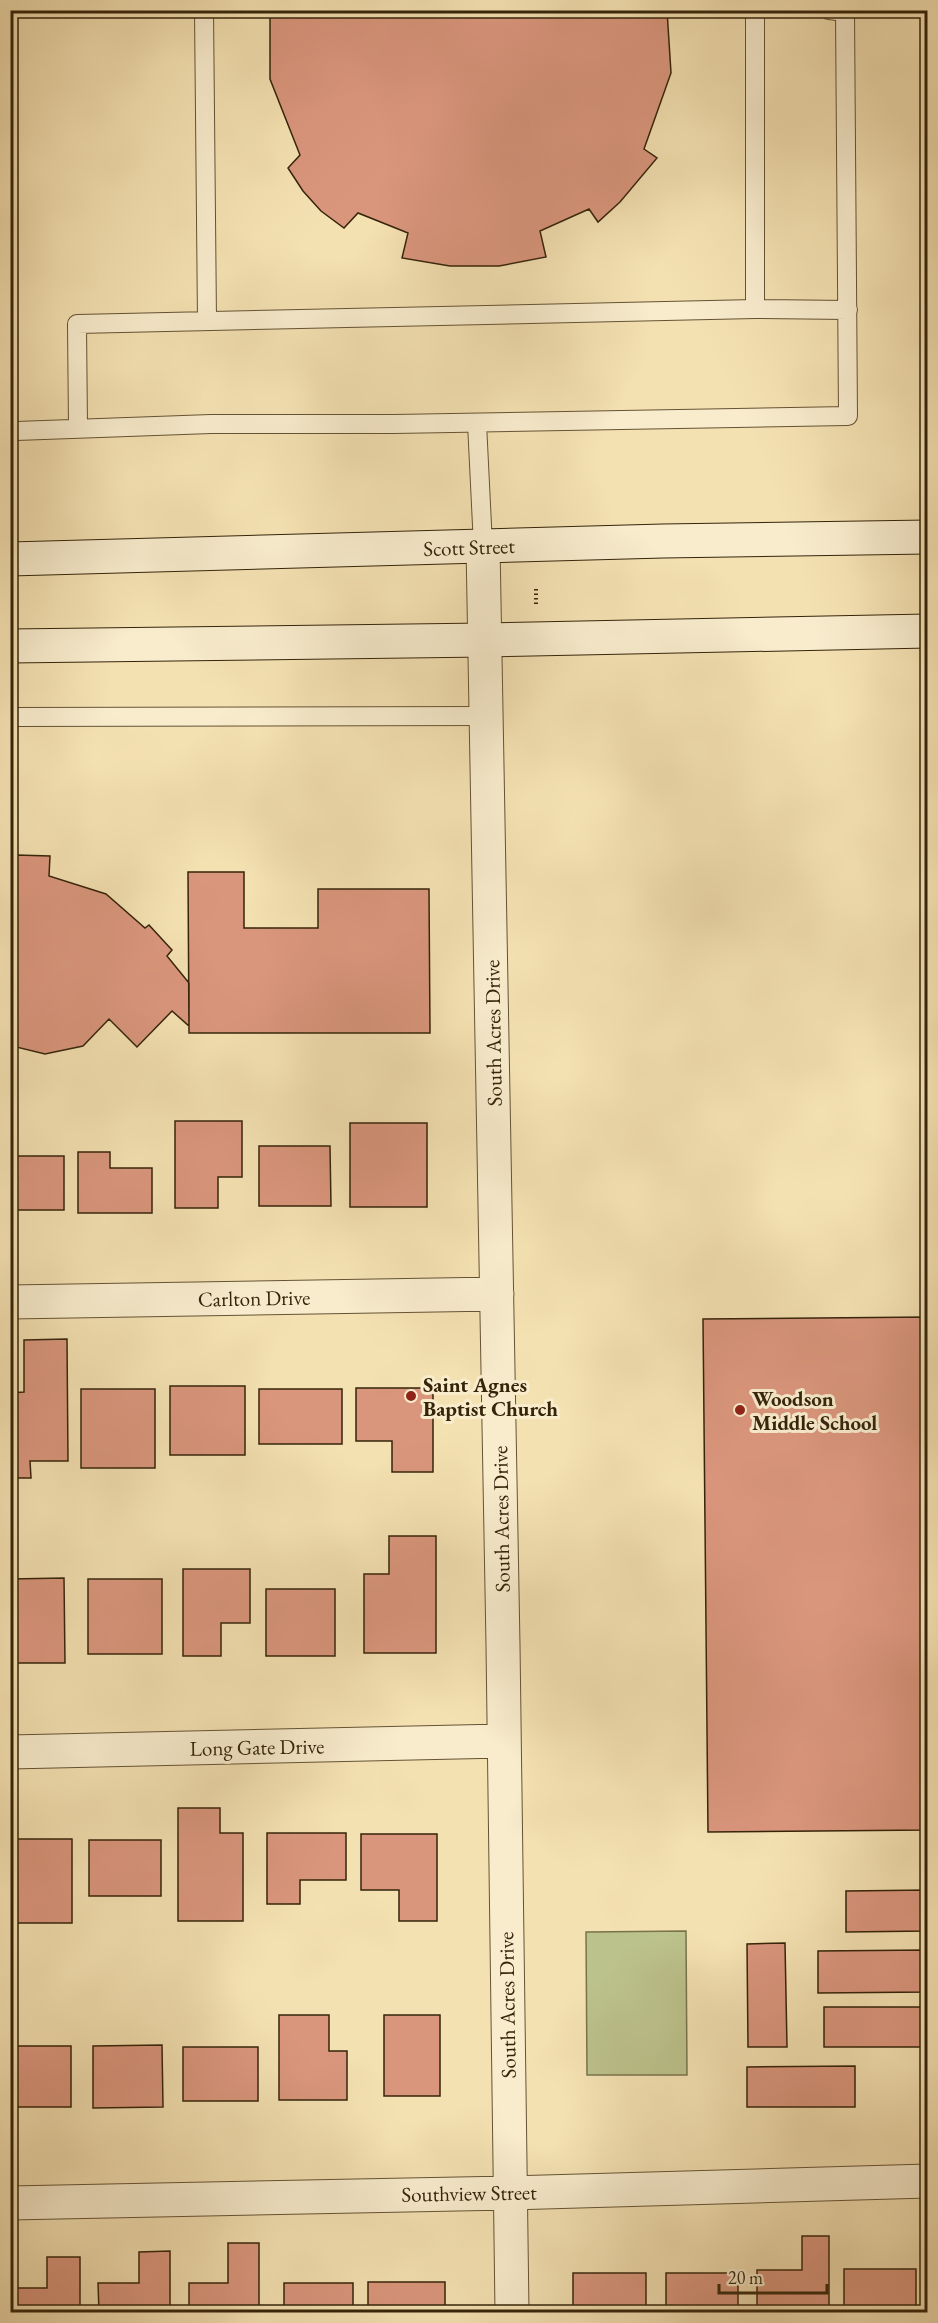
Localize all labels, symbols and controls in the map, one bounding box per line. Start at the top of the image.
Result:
street label: Scott Street [423,532,516,562]
street label: South Acres Drive [478,959,508,1107]
street label: Carlton Drive [198,1284,310,1312]
place label: Saint Agnes Baptist Church [423,1371,558,1422]
place label: Woodson Middle School [752,1385,877,1436]
marker: Saint Agnes Baptist Church [404,1389,418,1403]
marker: Woodson Middle School [733,1403,747,1417]
street label: South Acres Drive [486,1445,516,1593]
street label: Long Gate Drive [189,1732,325,1762]
street label: South Acres Drive [492,1931,522,2079]
street label: Southview Street [401,2178,537,2208]
scale bar [719,2257,827,2295]
text: 20 m [728,2266,763,2289]

